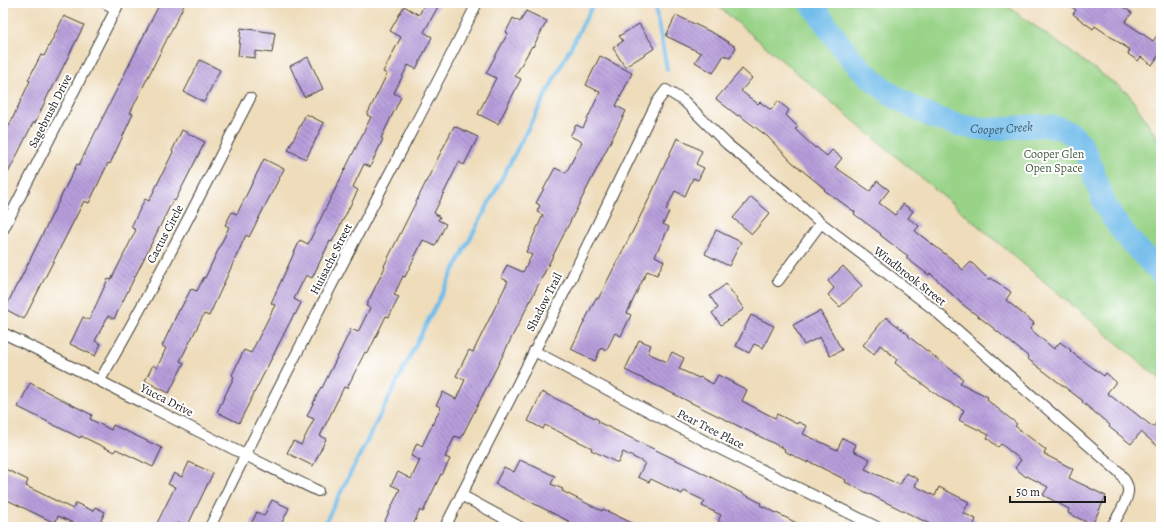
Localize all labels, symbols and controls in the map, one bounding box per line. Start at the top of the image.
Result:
street label: Sagebrush Drive [25,71,75,151]
water label: Cooper Creek [969,117,1033,138]
park label: Cooper Glen Open Space [1024,146,1085,176]
street label: Cactus Circle [143,202,187,266]
street label: Huisache Street [306,221,356,297]
street label: Windbrook Street [870,242,949,309]
street label: Shadow Trail [522,270,566,334]
street label: Yucca Drive [137,379,196,420]
street label: Pear Tree Place [675,405,747,453]
scale bar [1010,478,1105,504]
text: 50 m [1016,484,1040,500]

